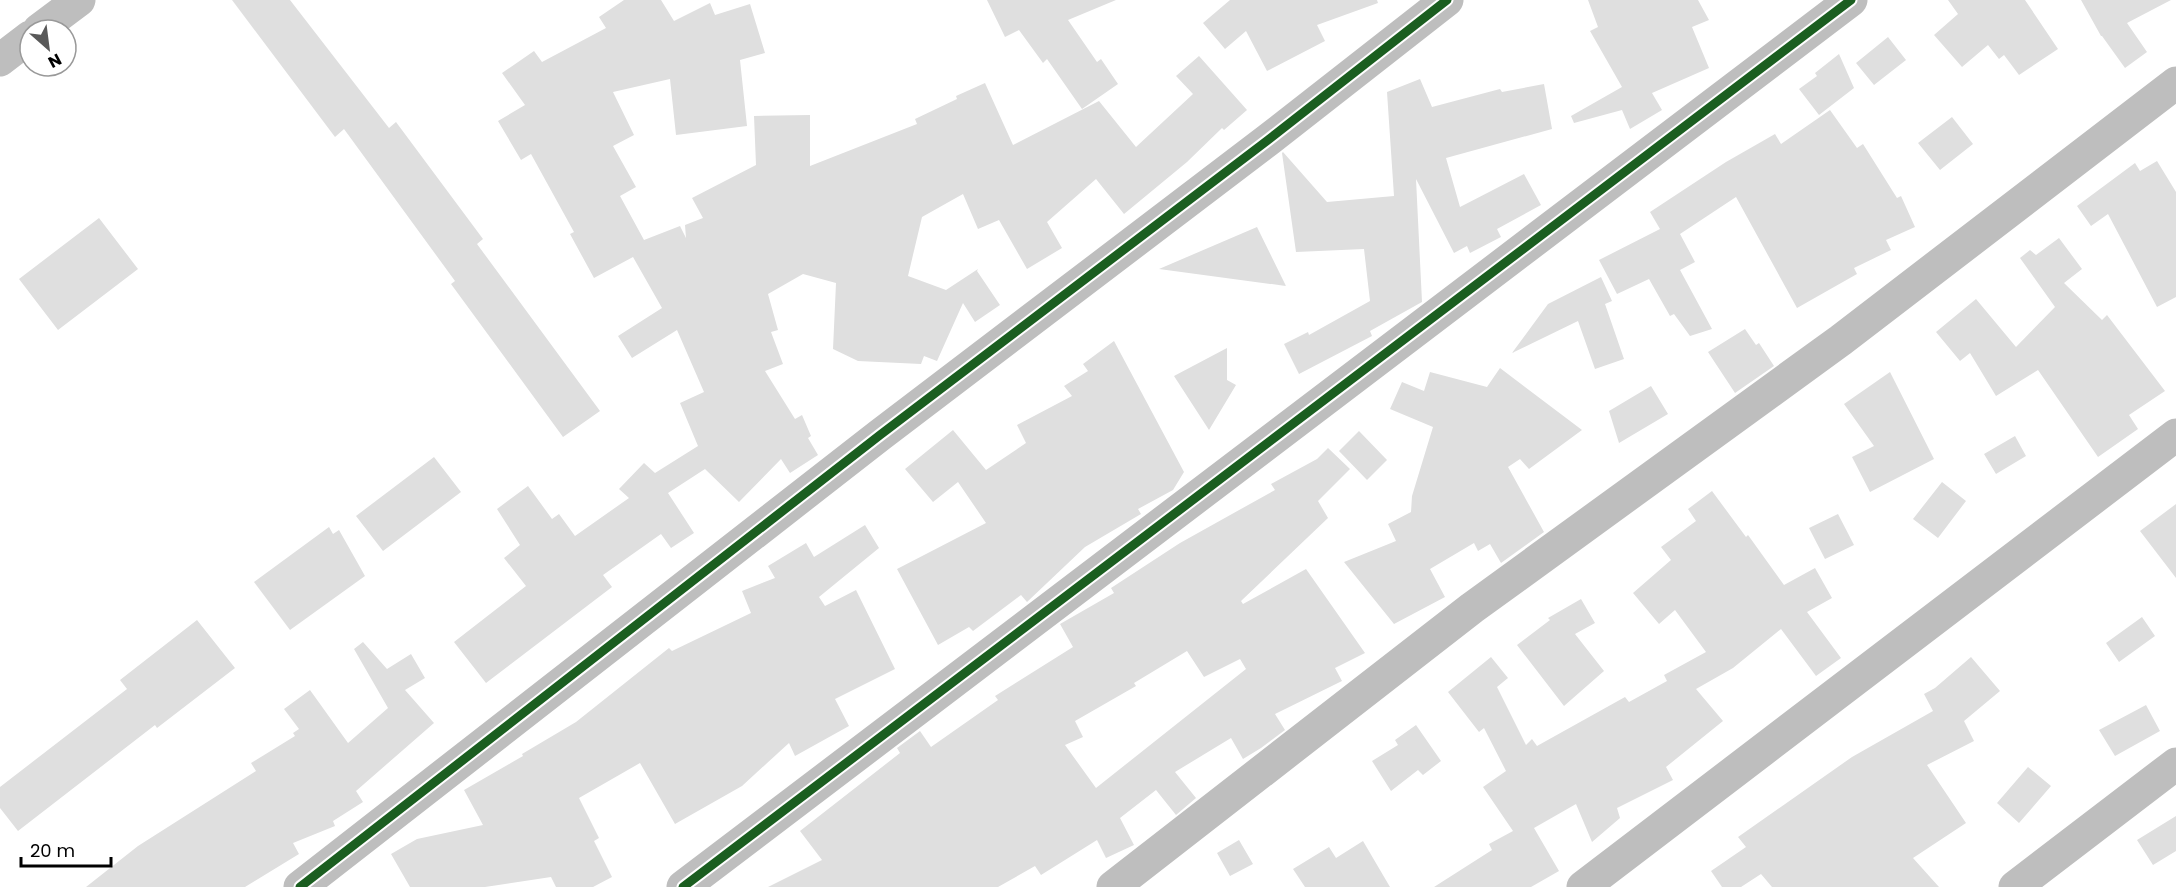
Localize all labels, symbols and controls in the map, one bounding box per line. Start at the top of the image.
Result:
north arrow [18,18,78,78]
text: N [44,48,66,74]
scale bar [21,830,111,868]
text: 20 m [30,838,75,863]

